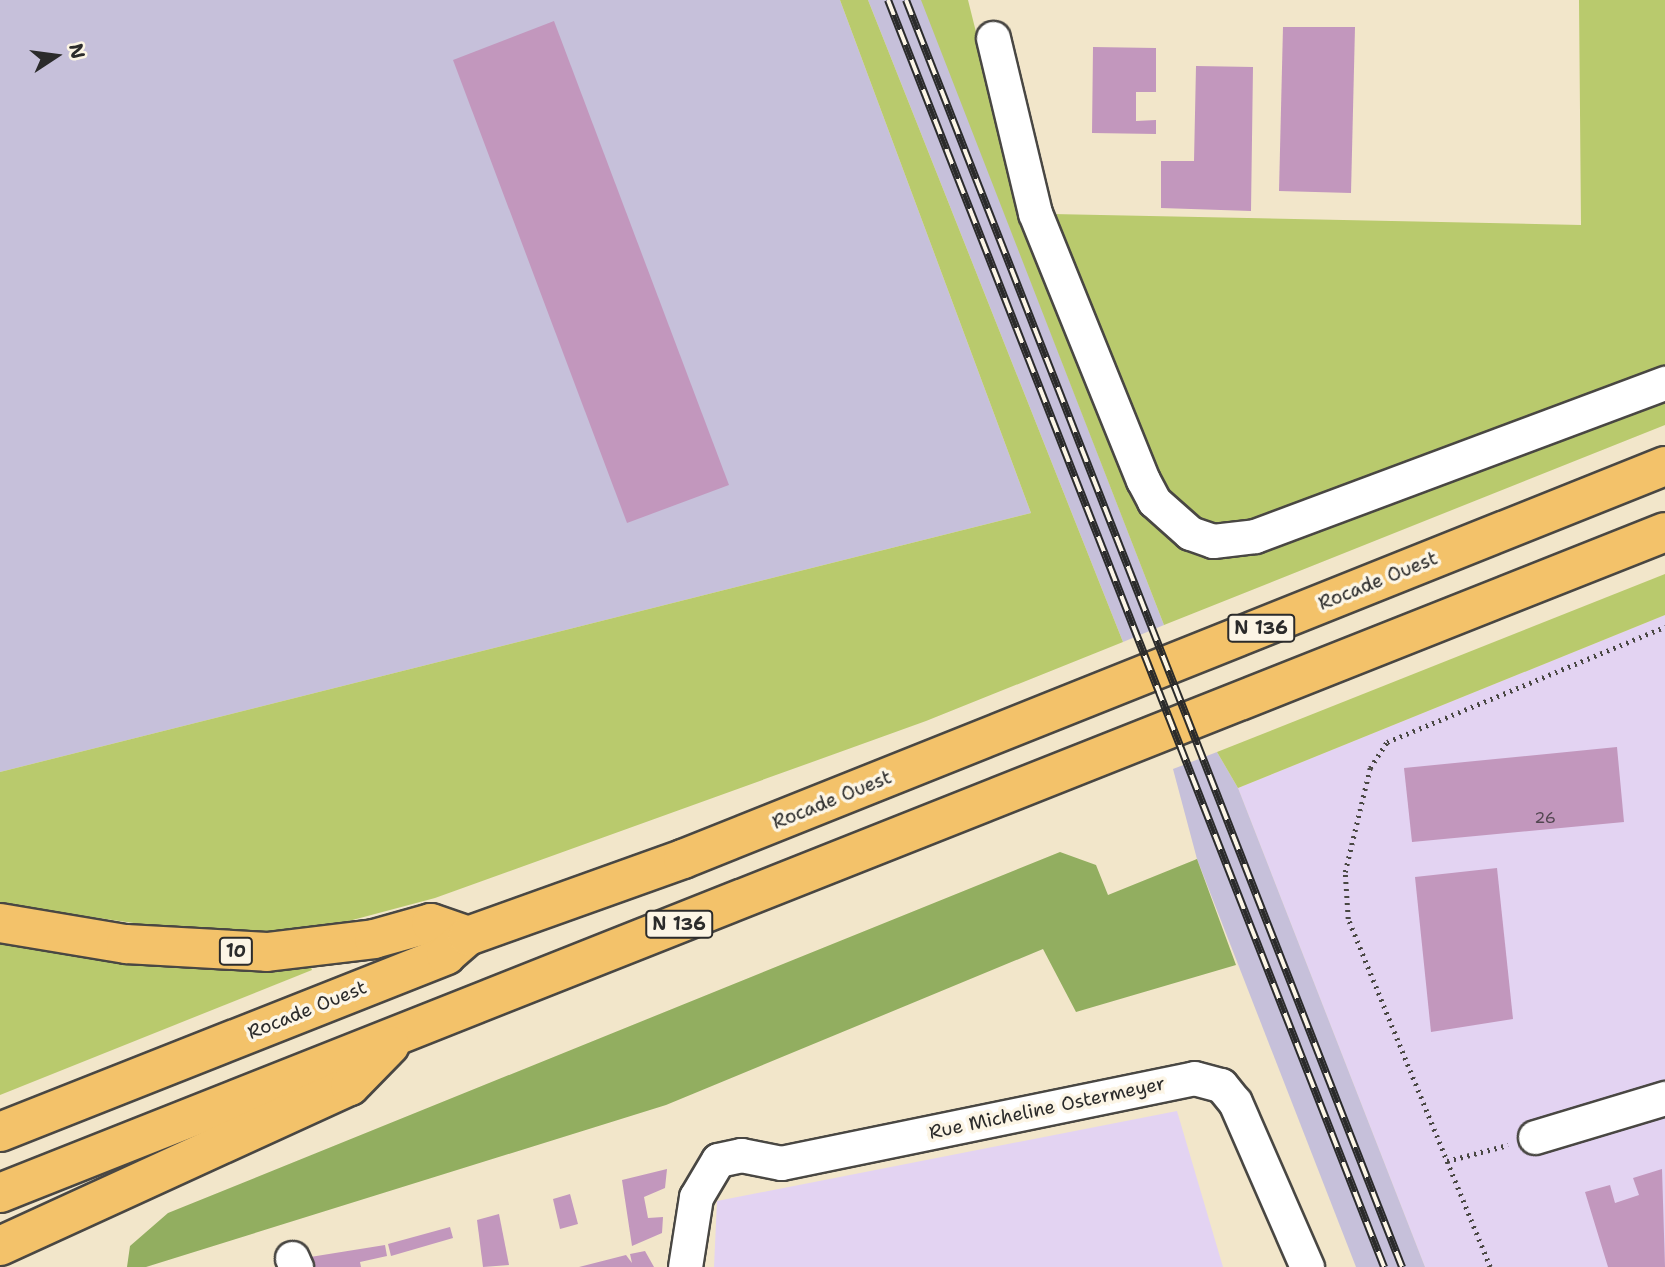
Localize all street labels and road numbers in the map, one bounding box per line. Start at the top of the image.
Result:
street label: Rocade Ouest [1315,547,1441,615]
road number: N 136 [1226,614,1296,642]
street label: Rocade Ouest [769,766,895,834]
road number: N 136 [644,909,714,939]
road number: 10 [218,936,254,966]
street label: Rocade Ouest [244,976,370,1044]
street label: Rue Micheline Ostermeyer [927,1072,1167,1144]

